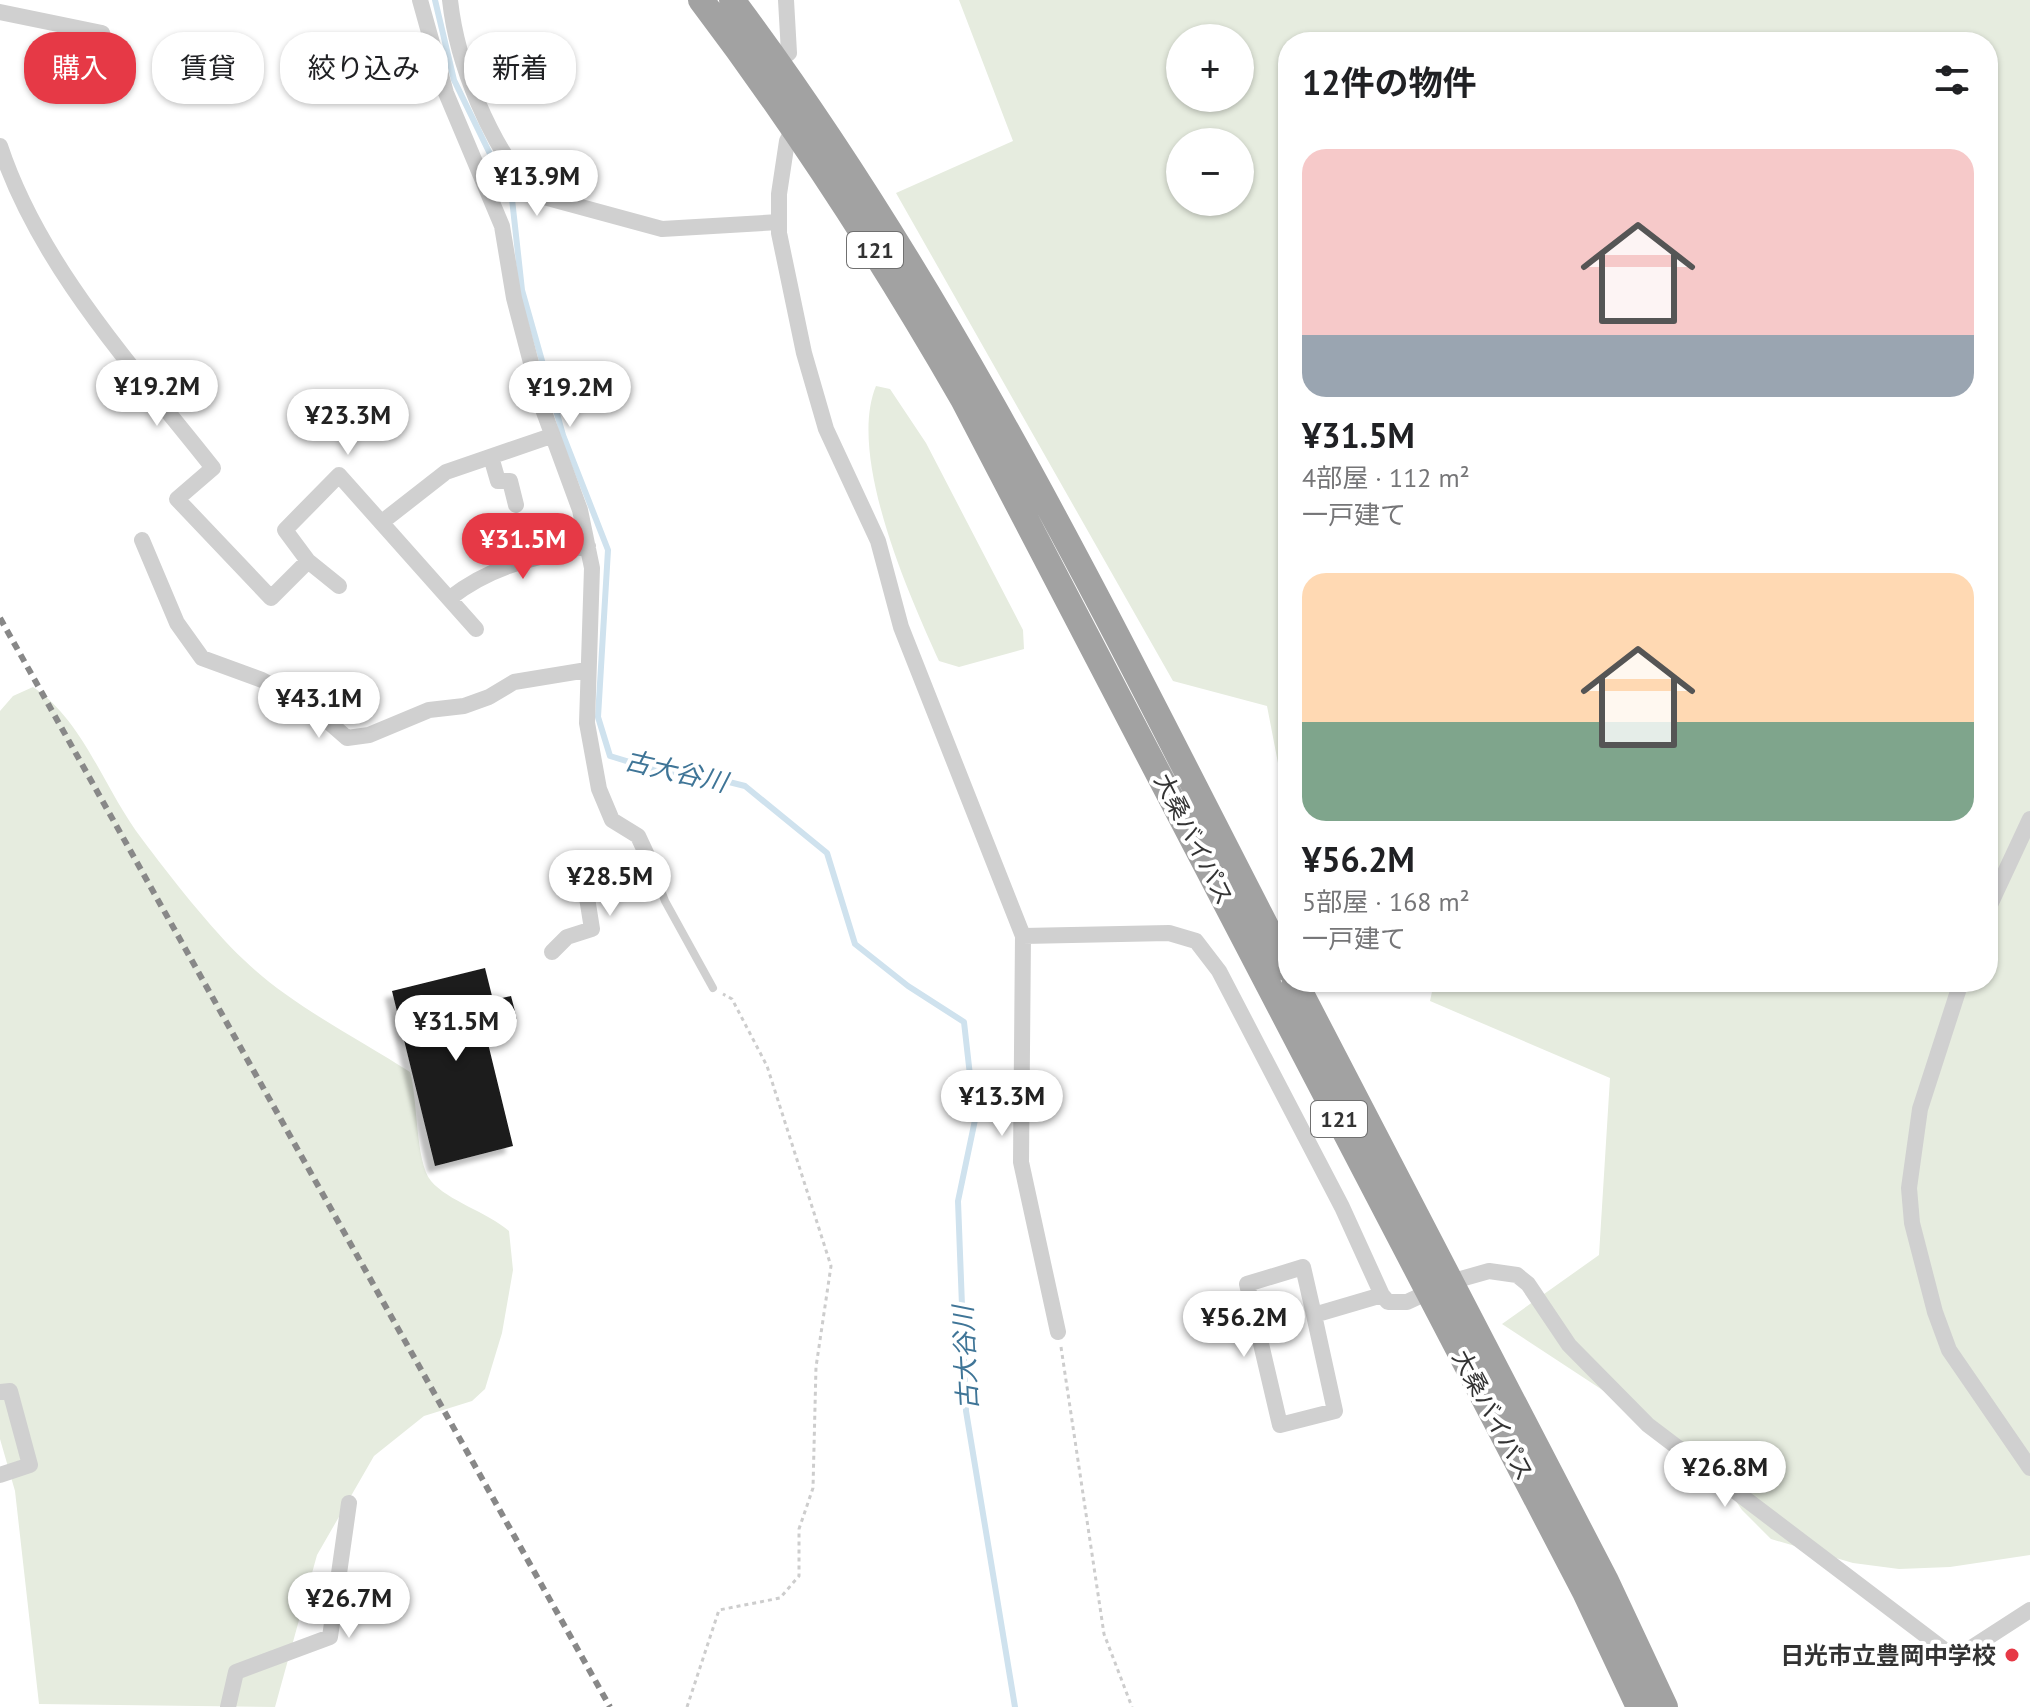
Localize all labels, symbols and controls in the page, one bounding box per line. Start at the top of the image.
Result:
map controls [1166,24,1254,216]
button: + [1166,24,1254,112]
chip: 購入 [24,32,136,104]
chip: 賃貸 [152,32,264,104]
chip: 絞り込み [280,32,448,104]
chip: 新着 [464,32,576,104]
icon: filters [1930,58,1974,102]
text: 12件の物件 [1302,60,1477,104]
button: − [1166,128,1254,216]
pin: ¥13.9M [472,150,602,218]
text: ¥13.9M [494,159,580,192]
icon: home [1566,201,1710,345]
road number: 121 [847,232,903,268]
pin: ¥19.2M [92,360,222,428]
pin: ¥19.2M [505,361,635,429]
text: ¥19.2M [114,369,200,402]
text: ¥19.2M [527,370,613,403]
pin: ¥23.3M [283,389,413,457]
text: ¥23.3M [305,398,391,431]
text: ¥31.5M [1302,413,1415,457]
text: 4部屋 · 112 m² [1302,461,1470,494]
text: 一戸建て [1302,498,1406,531]
pin: ¥31.5M [458,513,588,581]
text: ¥31.5M [480,522,566,555]
icon: home [1566,625,1710,769]
pin: ¥43.1M [254,672,384,740]
text: ¥43.1M [276,681,362,714]
water label: 古大谷川 [622,743,733,799]
street label: 大桑バイパス [1148,768,1240,910]
text: ¥56.2M [1302,837,1415,881]
pin: ¥28.5M [545,850,675,918]
text: ¥28.5M [567,859,653,892]
text: 5部屋 · 168 m² [1302,885,1470,918]
text: 一戸建て [1302,922,1406,955]
pin: ¥31.5M [391,995,521,1063]
text: ¥31.5M [413,1004,499,1037]
pin: ¥13.3M [937,1070,1067,1138]
text: ¥13.3M [959,1079,1045,1112]
road number: 121 [1311,1101,1367,1137]
pin: ¥56.2M [1179,1291,1309,1359]
text: ¥56.2M [1201,1300,1287,1333]
water label: 古大谷川 [946,1302,984,1411]
street label: 大桑バイパス [1446,1344,1540,1486]
pin: ¥26.8M [1660,1441,1790,1509]
text: ¥26.8M [1682,1450,1768,1483]
pin: ¥26.7M [284,1572,414,1640]
text: ¥26.7M [306,1581,392,1614]
place label: 日光市立豊岡中学校 [1780,1640,1996,1671]
marker: 日光市立豊岡中学校 [2003,1646,2021,1664]

